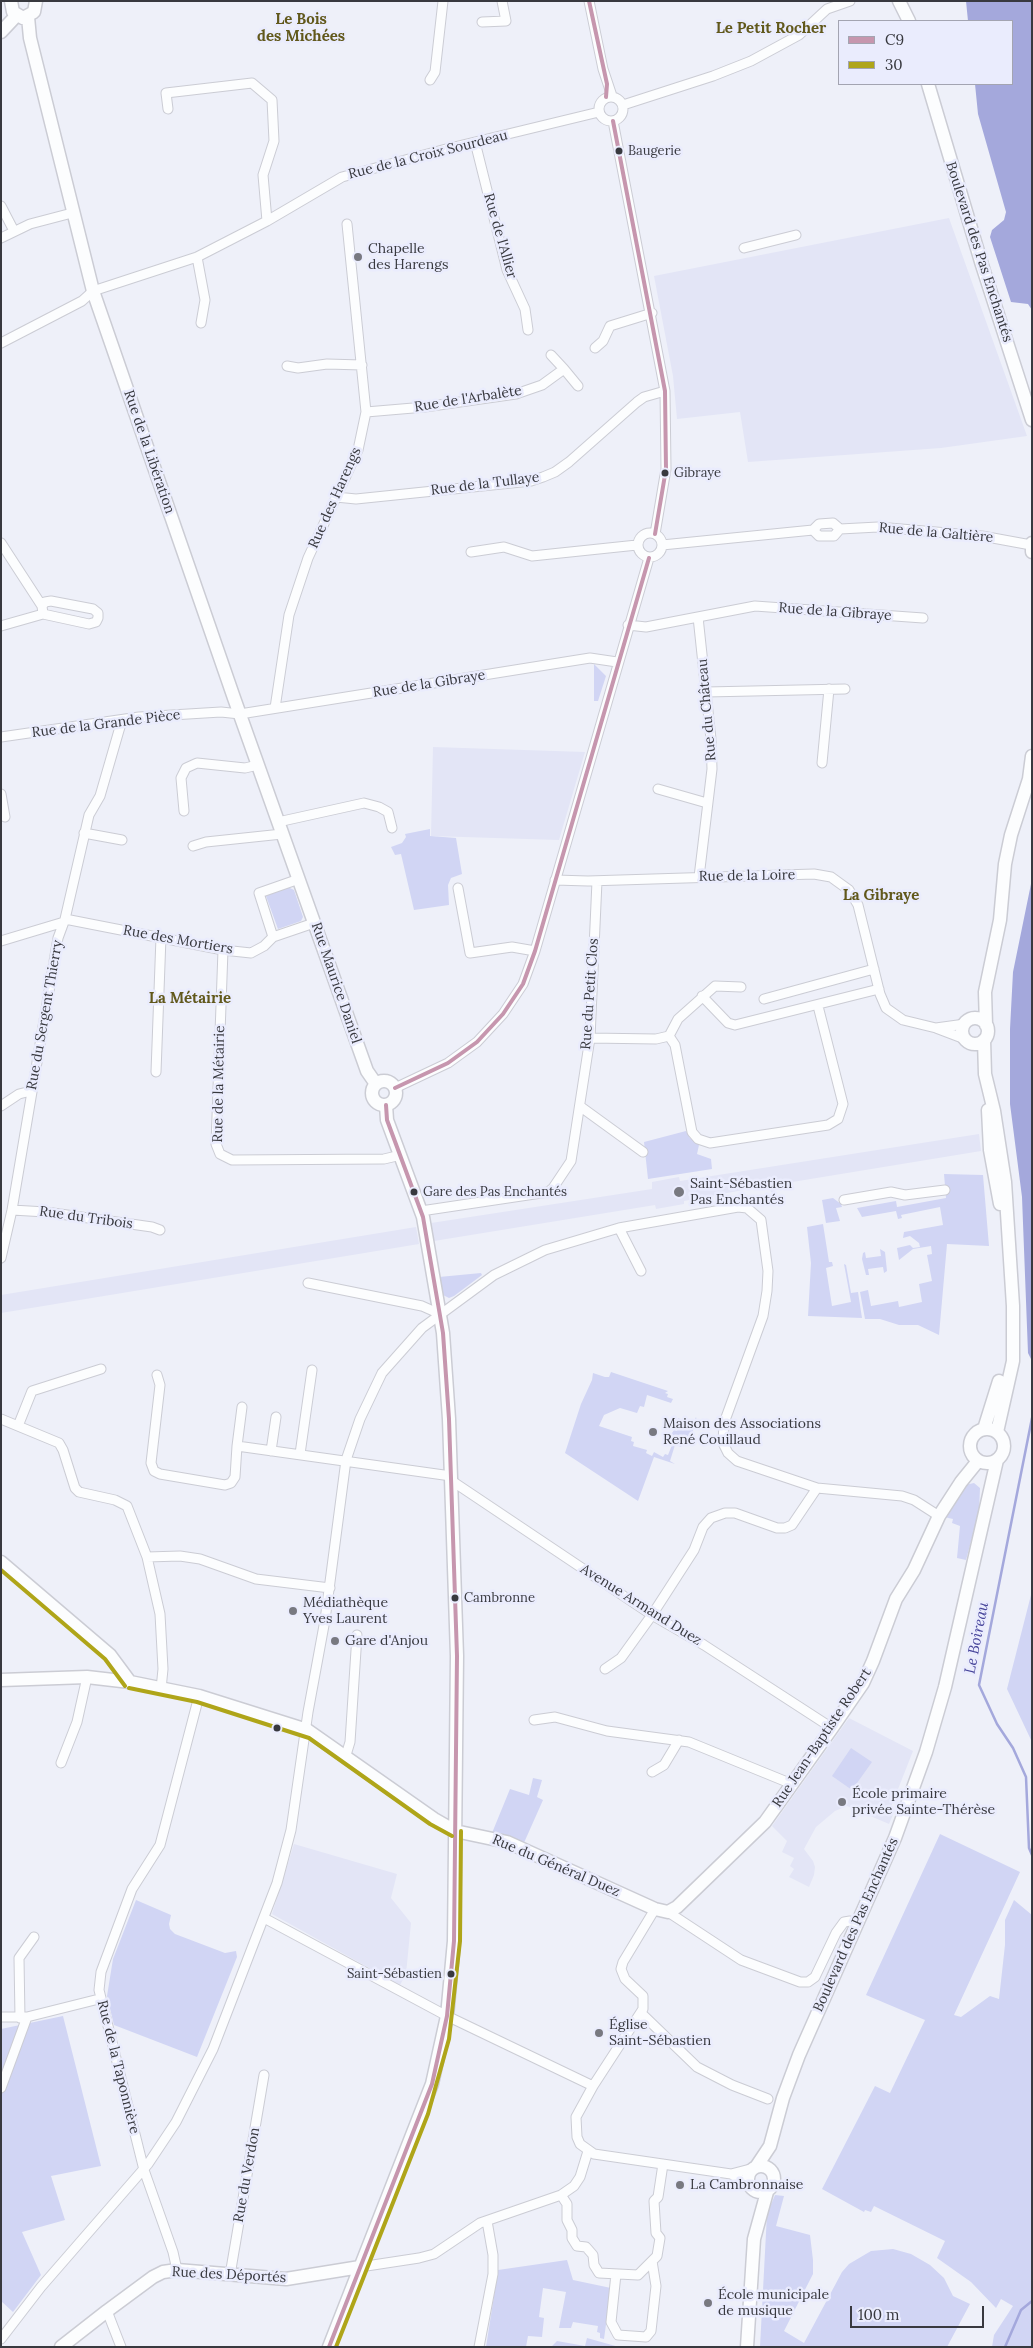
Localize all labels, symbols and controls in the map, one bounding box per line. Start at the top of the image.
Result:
district label: Le Bois des Michées [257,11,345,46]
district label: Le Petit Rocher [716,20,826,38]
legend [838,20,1013,85]
text: C9 [885,30,904,49]
text: 30 [885,55,903,74]
street label: Rue de la Croix Sourdeau [347,127,509,183]
place label: Baugerie [628,143,681,159]
marker: Baugerie [614,146,624,156]
street label: Boulevard des Pas Enchantés [942,160,1016,344]
street label: Rue de l'Allier [480,191,520,281]
place label: Chapelle des Harengs [368,241,448,274]
marker: Chapelle des Harengs [352,251,364,263]
street label: Rue de l'Arbalète [413,382,523,416]
street label: Rue de la Libération [120,388,178,516]
street label: Rue des Harengs [305,445,365,551]
place label: Gibraye [674,465,721,481]
marker: Gibraye [660,468,670,478]
street label: Rue de la Tullaye [430,469,540,499]
street label: Rue de la Galtière [878,520,994,546]
street label: Rue de la Gibraye [778,600,892,624]
street label: Rue du Château [694,658,720,762]
street label: Rue de la Gibraye [372,667,486,701]
street label: Rue de la Grande Pièce [31,707,181,741]
street label: Rue de la Loire [699,867,795,885]
district label: La Gibraye [843,887,919,905]
street label: Rue Maurice Daniel [307,920,365,1046]
street label: Rue des Mortiers [122,922,234,958]
street label: Rue du Petit Clos [578,938,602,1050]
street label: Rue du Sergent Thierry [24,939,66,1091]
district label: La Métairie [149,990,231,1008]
street label: Rue de la Métairie [210,1025,228,1143]
place label: Saint-Sébastien Pas Enchantés [690,1176,792,1208]
place label: Gare des Pas Enchantés [423,1184,567,1200]
marker: Saint-Sébastien Pas Enchantés [672,1185,686,1199]
marker: Gare des Pas Enchantés [409,1187,419,1197]
street label: Rue du Tribois [38,1203,134,1233]
place label: Maison des Associations René Couillaud [663,1416,821,1448]
marker: Maison des Associations René Couillaud [647,1426,659,1438]
street label: Avenue Armand Duez [577,1561,705,1649]
place label: Cambronne [464,1590,535,1606]
marker: Cambronne [450,1593,460,1603]
place label: Médiathèque Yves Laurent [303,1595,388,1628]
water label: Le Boireau [961,1601,993,1675]
marker: Médiathèque Yves Laurent [287,1605,299,1617]
place label: Gare d'Anjou [345,1633,428,1649]
marker: Gare d'Anjou [329,1635,341,1647]
street label: Rue Jean-Baptiste Robert [769,1665,875,1811]
unlabelled marker [272,1723,282,1733]
place label: École primaire privée Sainte-Thérèse [852,1786,995,1818]
marker: École primaire privée Sainte-Thérèse [836,1796,848,1808]
street label: Rue du Général Duez [489,1831,623,1901]
street label: Boulevard des Pas Enchantés [810,1835,902,2015]
place label: Saint-Sébastien [347,1966,442,1982]
marker: Saint-Sébastien [446,1969,456,1979]
street label: Rue de la Taponnière [93,1998,143,2136]
place label: Église Saint-Sébastien [609,2017,711,2050]
marker: Église Saint-Sébastien [593,2027,605,2039]
street label: Rue du Verdon [230,2126,264,2224]
place label: La Cambronnaise [690,2177,803,2193]
marker: La Cambronnaise [674,2179,686,2191]
street label: Rue des Déportés [171,2264,287,2286]
place label: École municipale de musique [718,2287,829,2320]
scale bar [853,2296,987,2328]
marker: École municipale de musique [702,2297,714,2309]
text: 100 m [858,2305,899,2324]

